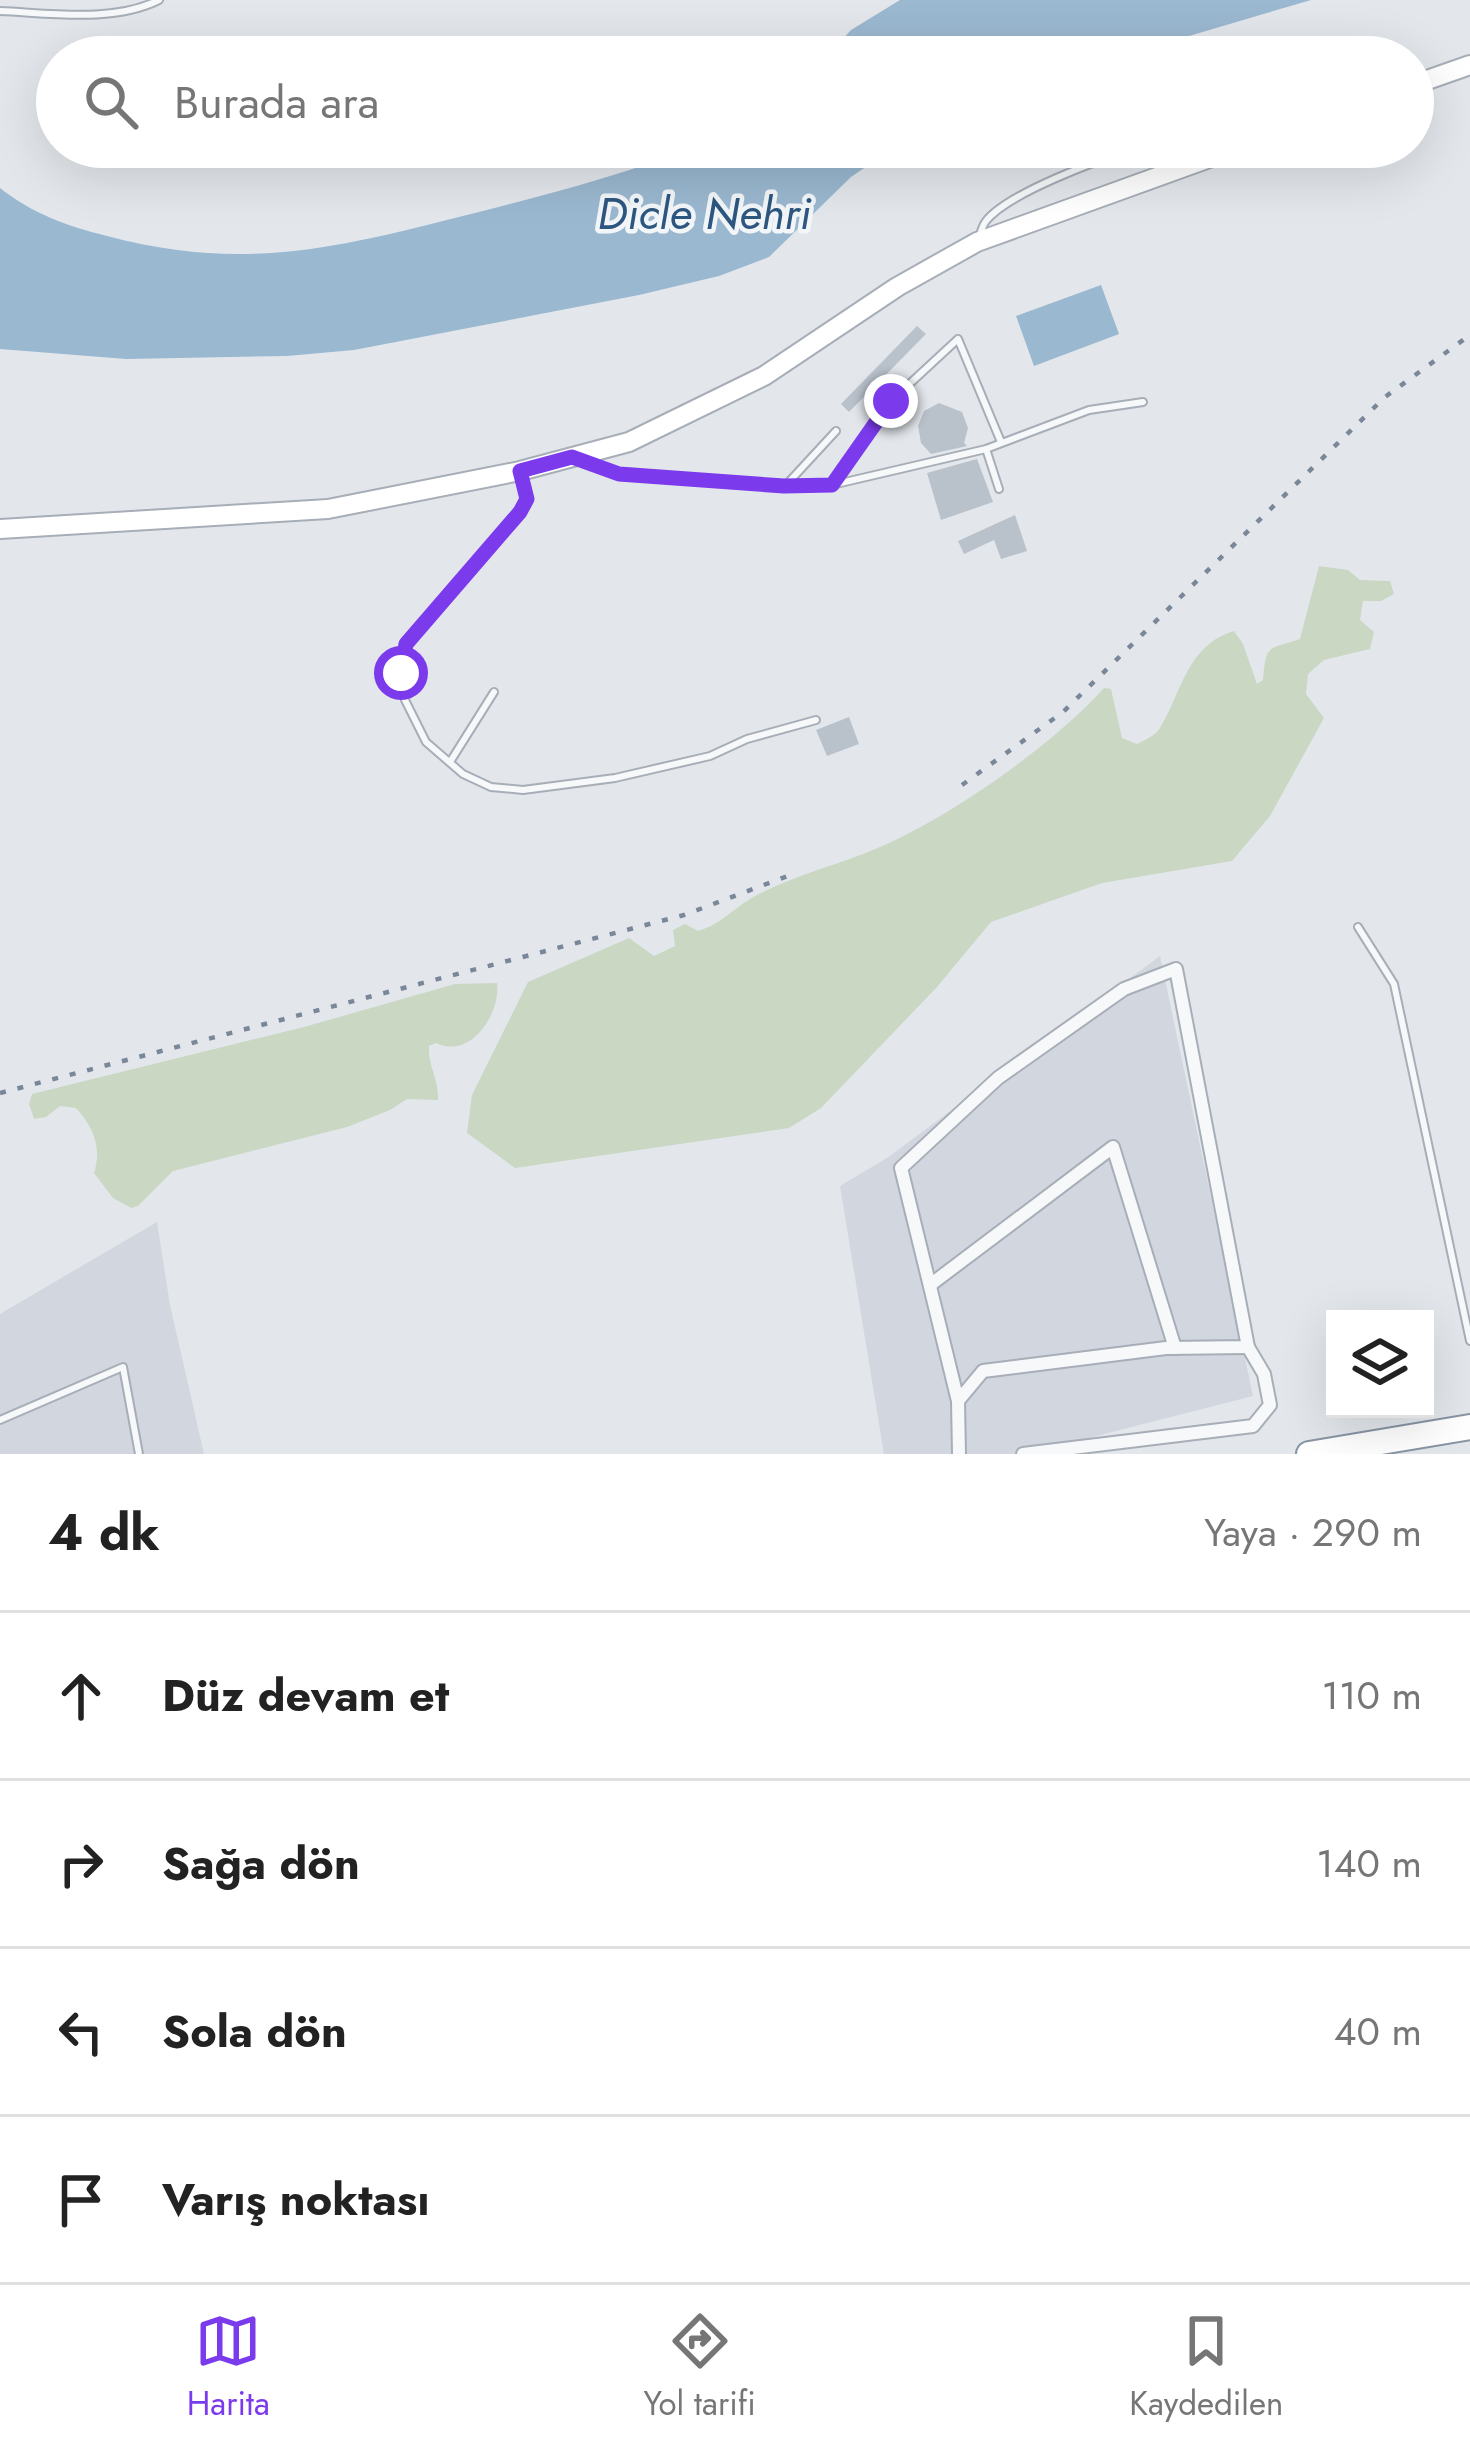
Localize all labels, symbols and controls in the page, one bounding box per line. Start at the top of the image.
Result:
search box [36,36,1434,168]
icon: search [78,69,144,135]
text: Burada ara [174,70,379,135]
water label: Dicle Nehri [597,181,811,246]
route end [864,374,918,428]
route start [374,646,428,700]
map controls [1326,1310,1434,1418]
button: layers [1326,1310,1434,1418]
text: 4 dk [48,1495,160,1569]
text: Yaya · 290 m [1204,1504,1422,1561]
icon: ahead [48,1663,114,1729]
text: Düz devam et [162,1663,449,1728]
text: 110 m [1321,1667,1422,1724]
icon: right [48,1831,114,1897]
text: Sağa dön [162,1831,360,1896]
text: 140 m [1316,1835,1422,1892]
icon: left [48,1999,114,2065]
text: Sola dön [162,1999,347,2064]
text: 40 m [1334,2003,1422,2060]
icon: arrive [48,2167,114,2233]
text: Varış noktası [162,2167,430,2232]
tab: Harita [187,2308,270,2427]
tab: Yol tarifi [643,2308,756,2427]
tab: Kaydedilen [1129,2308,1283,2427]

